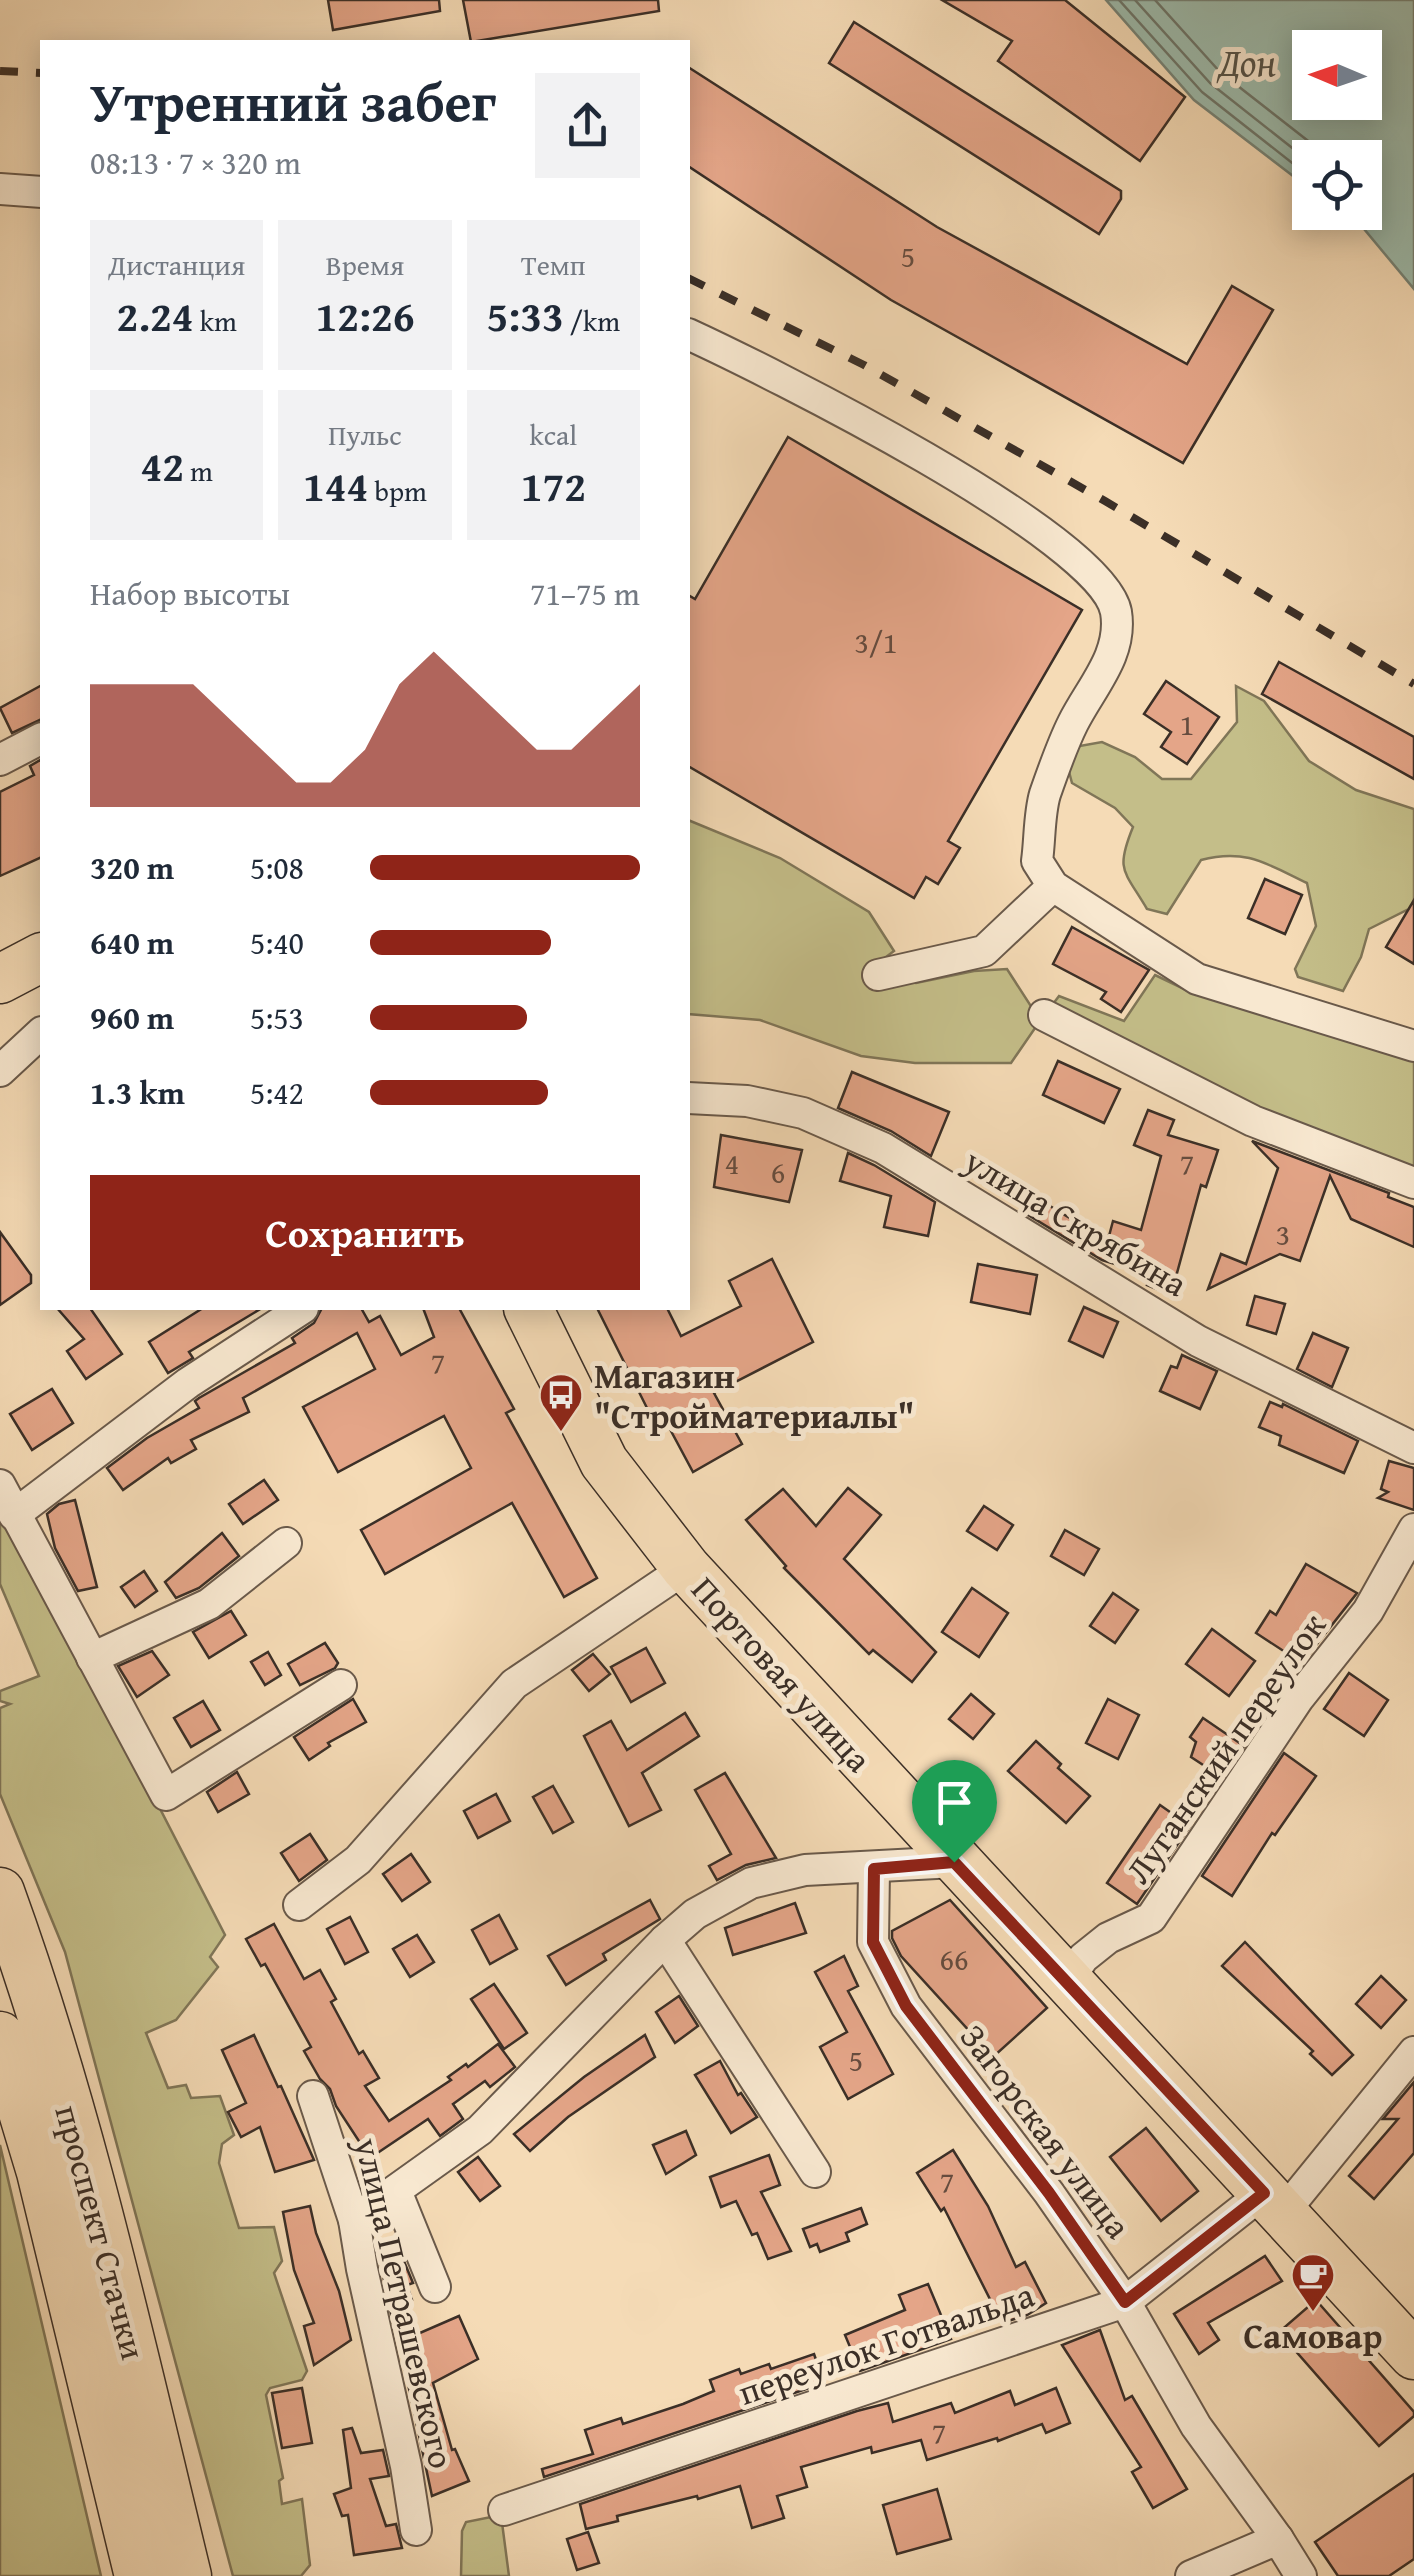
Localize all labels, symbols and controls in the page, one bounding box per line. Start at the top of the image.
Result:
north arrow [1292,30,1382,120]
map controls [1292,30,1382,230]
water label: Дон [1216,34,1276,90]
text: Утренний забег [90,61,496,141]
button: share [535,73,640,178]
text: 08:13 · 7 × 320 m [90,139,301,186]
button: locate [1292,140,1382,230]
house number: 5 [901,234,915,278]
text: Дистанция [108,244,245,285]
text: Время [326,244,404,285]
text: Темп [521,244,586,285]
text: 2.24 [116,285,194,346]
text: 12:26 [316,285,414,346]
text: 5:33 [487,285,564,346]
text: km [194,300,237,341]
text: /km [564,300,620,341]
text: Пульс [328,414,402,455]
text: kcal [529,414,577,455]
text: 42 [140,435,184,496]
text: m [184,450,213,491]
text: 144 [303,455,368,516]
text: 172 [521,455,586,516]
text: bpm [368,470,427,511]
text: Набор высоты [90,570,290,617]
text: 71–75 m [530,570,640,617]
house number: 3/1 [854,620,898,664]
house number: 1 [1180,702,1194,746]
text: 320 m [90,844,174,891]
text: 5:08 [250,844,304,891]
text: 640 m [90,919,174,966]
text: 5:40 [250,919,304,966]
text: 960 m [90,994,174,1041]
text: 5:53 [250,994,304,1041]
text: 1.3 km [90,1069,185,1116]
text: 5:42 [250,1069,304,1116]
street label: улица Скрябина [954,1135,1197,1309]
house number: 4 [725,1141,739,1185]
house number: 7 [1180,1141,1194,1185]
house number: 6 [771,1150,785,1194]
button: Сохранить [90,1175,640,1290]
house number: 3 [1276,1212,1290,1256]
house number: 7 [431,1340,445,1384]
place label: Магазин "Стройматериалы" [594,1350,914,1441]
bus stop icon: Магазин "Стройматериалы" [538,1372,584,1433]
street label: Портовая улица [680,1565,884,1783]
street label: Луганский переулок [1112,1602,1338,1894]
pin [912,1760,997,1863]
icon: arrive [927,1775,982,1830]
house number: 66 [940,1937,968,1981]
street label: Загорская улица [948,2013,1144,2249]
house number: 5 [849,2038,863,2082]
street label: проспект Стачки [43,2099,159,2365]
street label: улица Петрашевского [342,2132,468,2473]
house number: 7 [940,2159,954,2203]
cafe icon: Самовар [1290,2252,1336,2313]
street label: переулок Готвальда [731,2268,1041,2417]
place label: Самовар [1244,2310,1382,2361]
house number: 7 [932,2410,946,2454]

